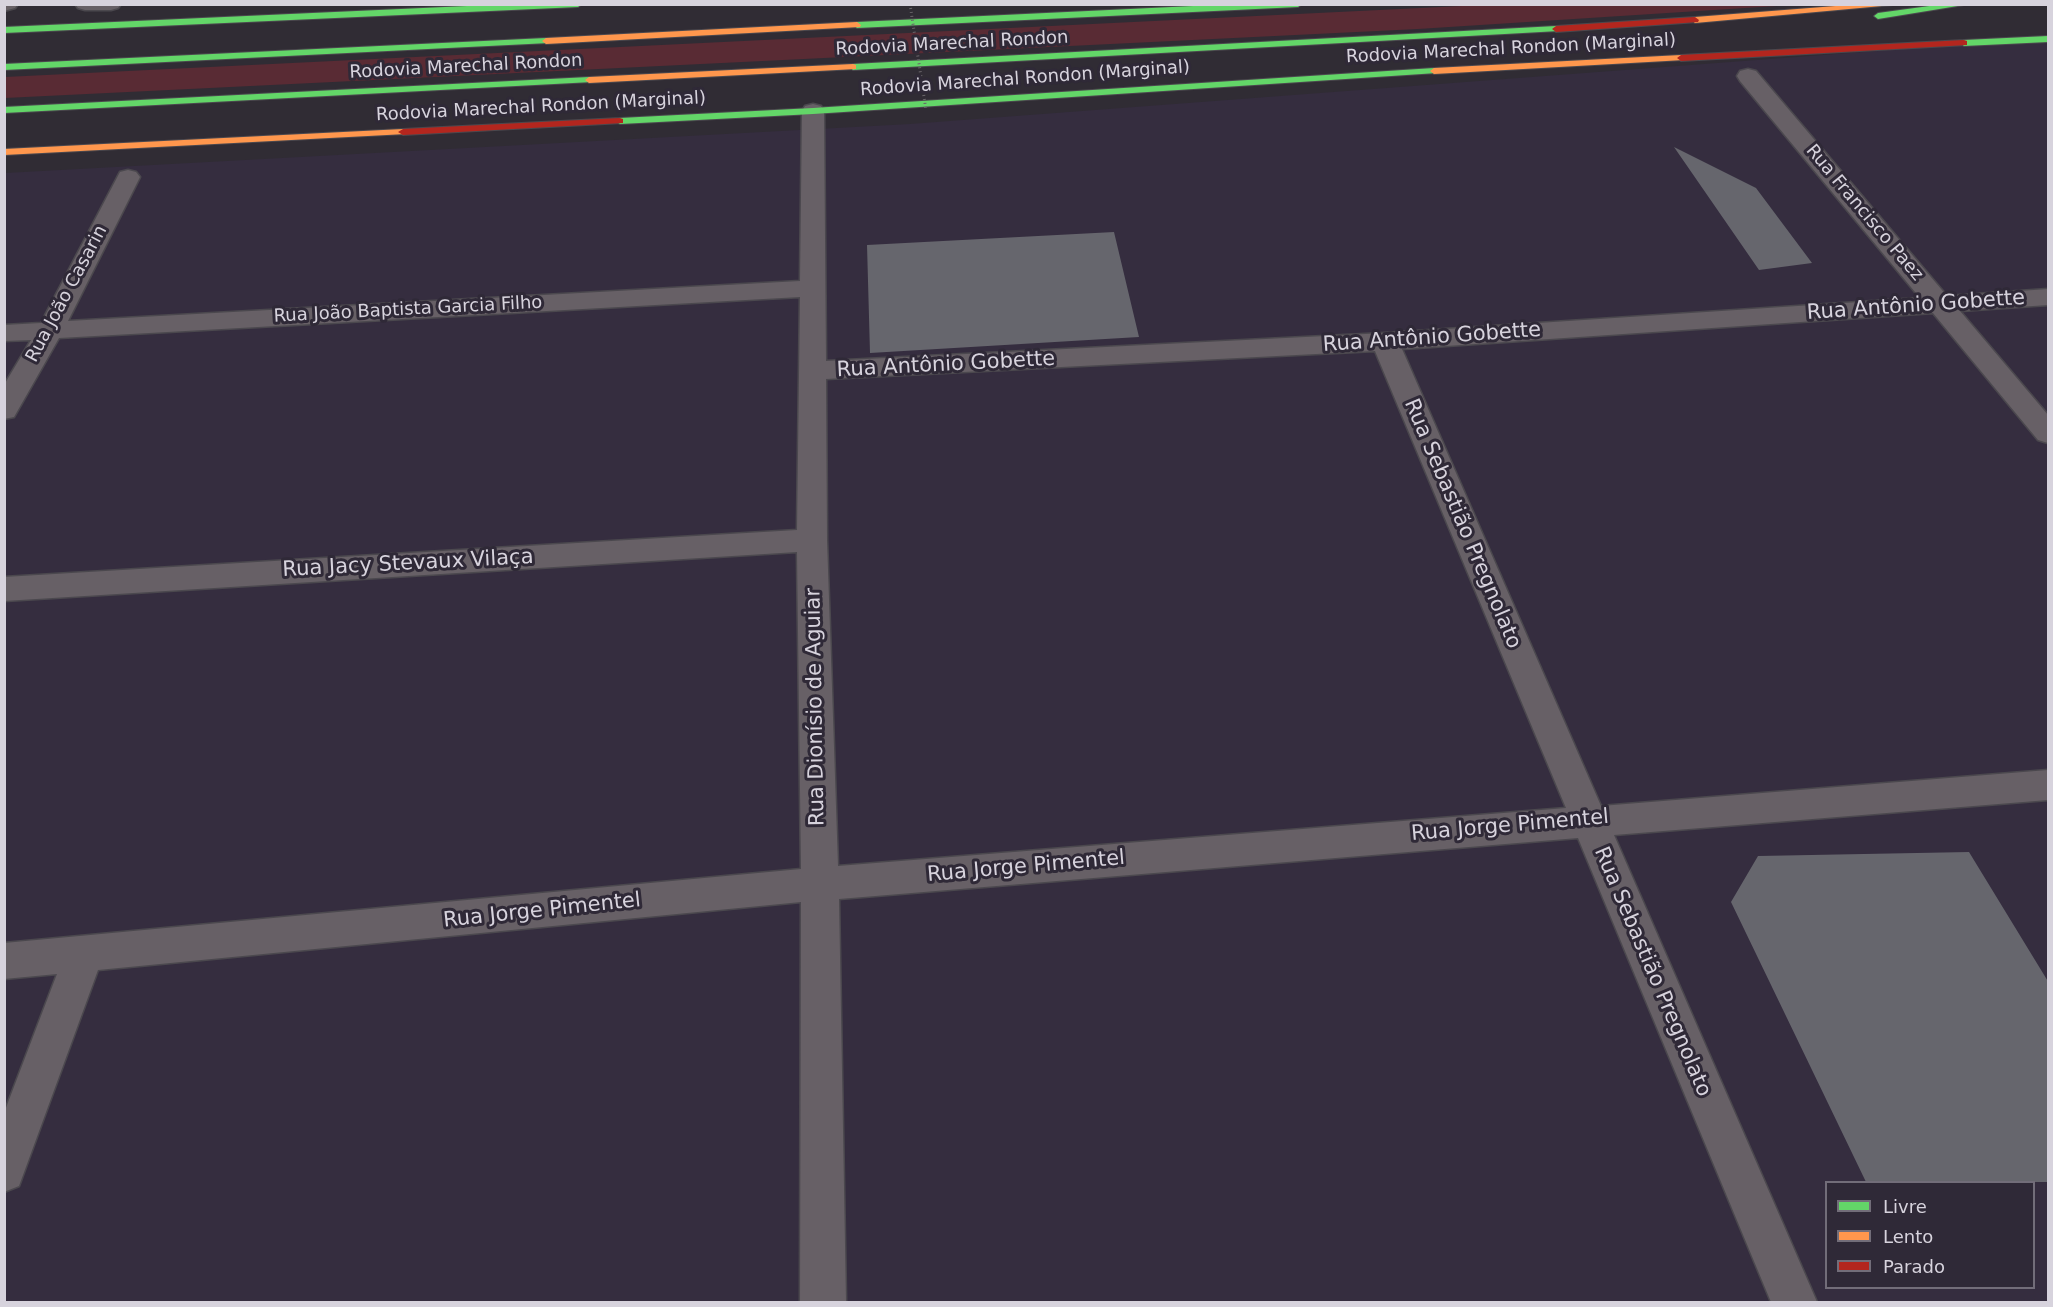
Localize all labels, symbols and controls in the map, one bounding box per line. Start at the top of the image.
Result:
street label: Rodovia Marechal Rondon [835,27,1069,61]
street label: Rodovia Marechal Rondon (Marginal) [1345,30,1677,68]
street label: Rodovia Marechal Rondon [349,50,583,84]
street label: Rodovia Marechal Rondon (Marginal) [859,57,1191,101]
street label: Rodovia Marechal Rondon (Marginal) [375,88,707,126]
street label: Rua Francisco Paez [1801,140,1927,286]
street label: Rua João Casarin [22,222,112,366]
street label: Rua Antônio Gobette [1806,286,2026,326]
street label: Rua João Baptista Garcia Filho [273,292,543,328]
street label: Rua Antônio Gobette [1322,318,1542,358]
street label: Rua Antônio Gobette [836,347,1056,383]
street label: Rua Sebastião Pregnolato [1398,395,1526,653]
street label: Rua Jacy Stevaux Vilaça [282,545,534,583]
street label: Rua Dionísio de Aguiar [801,588,831,826]
street label: Rua Jorge Pimentel [1410,805,1610,847]
street label: Rua Sebastião Pregnolato [1588,843,1716,1101]
street label: Rua Jorge Pimentel [926,846,1126,888]
street label: Rua Jorge Pimentel [442,888,642,934]
legend [1825,1181,2035,1289]
text: Livre [1883,1196,1927,1217]
text: Lento [1883,1226,1933,1247]
text: Parado [1883,1256,1945,1277]

